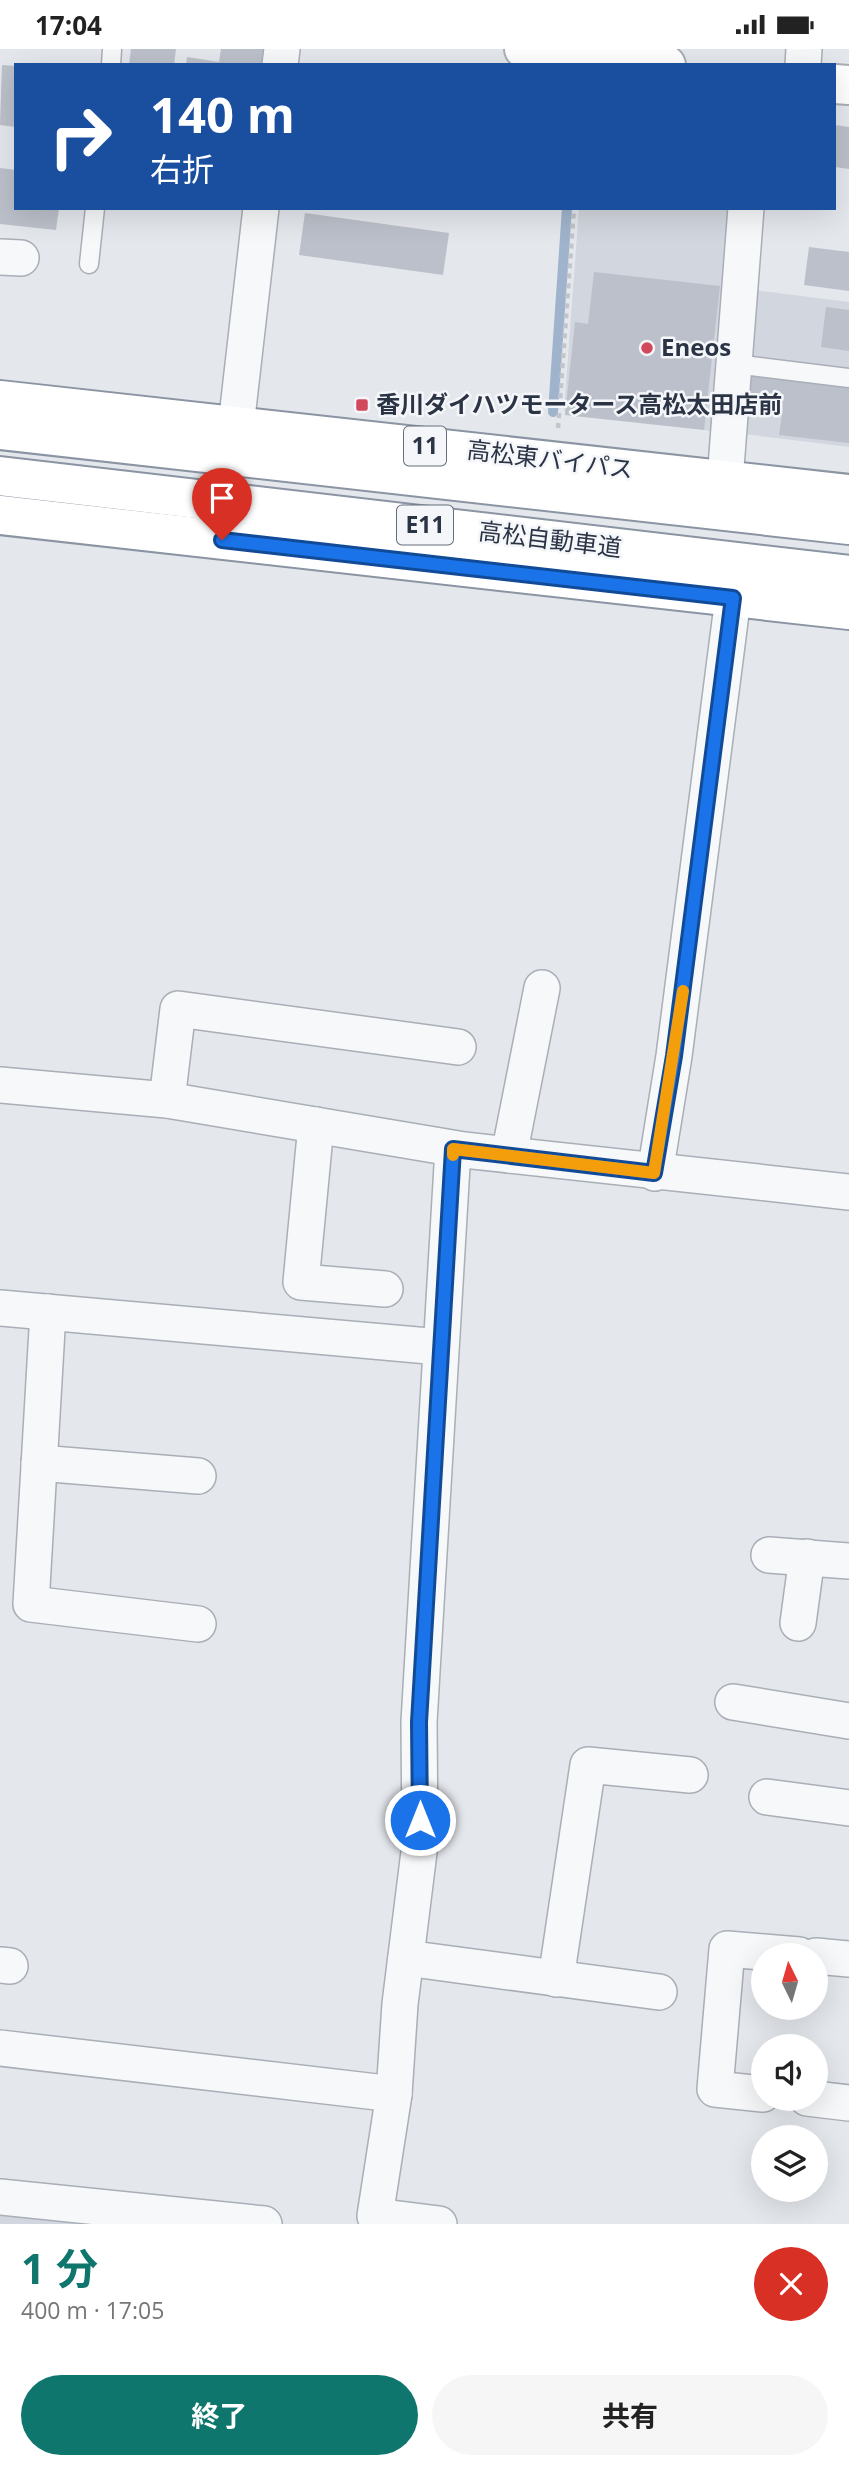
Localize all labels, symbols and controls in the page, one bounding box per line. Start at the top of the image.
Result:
text: 17:04 [35,7,102,43]
text: 140 m [150,81,295,147]
icon: right [35,91,126,182]
text: 右折 [150,147,214,190]
place label: Eneos [661,330,731,363]
marker: Eneos [639,340,655,356]
place label: 香川ダイハツモータース高松太田店前 [376,387,782,420]
marker: 香川ダイハツモータース高松太田店前 [354,397,370,413]
road number: 11 [404,427,446,465]
street label: 高松東バイパス [465,432,635,485]
pin [192,468,252,540]
icon: arrive [203,479,241,517]
road number: E11 [397,505,453,545]
street label: 高松自動車道 [477,513,624,564]
position arrow [383,1783,457,1857]
north arrow [751,1943,828,2019]
map controls [751,1943,828,2202]
button: sound [751,2034,828,2111]
button: layers [751,2125,828,2202]
text: 1 分 [21,2239,98,2296]
button: close [754,2247,828,2321]
text: 400 m · 17:05 [21,2294,164,2326]
button: 終了 [21,2375,418,2455]
button: 共有 [432,2375,828,2455]

